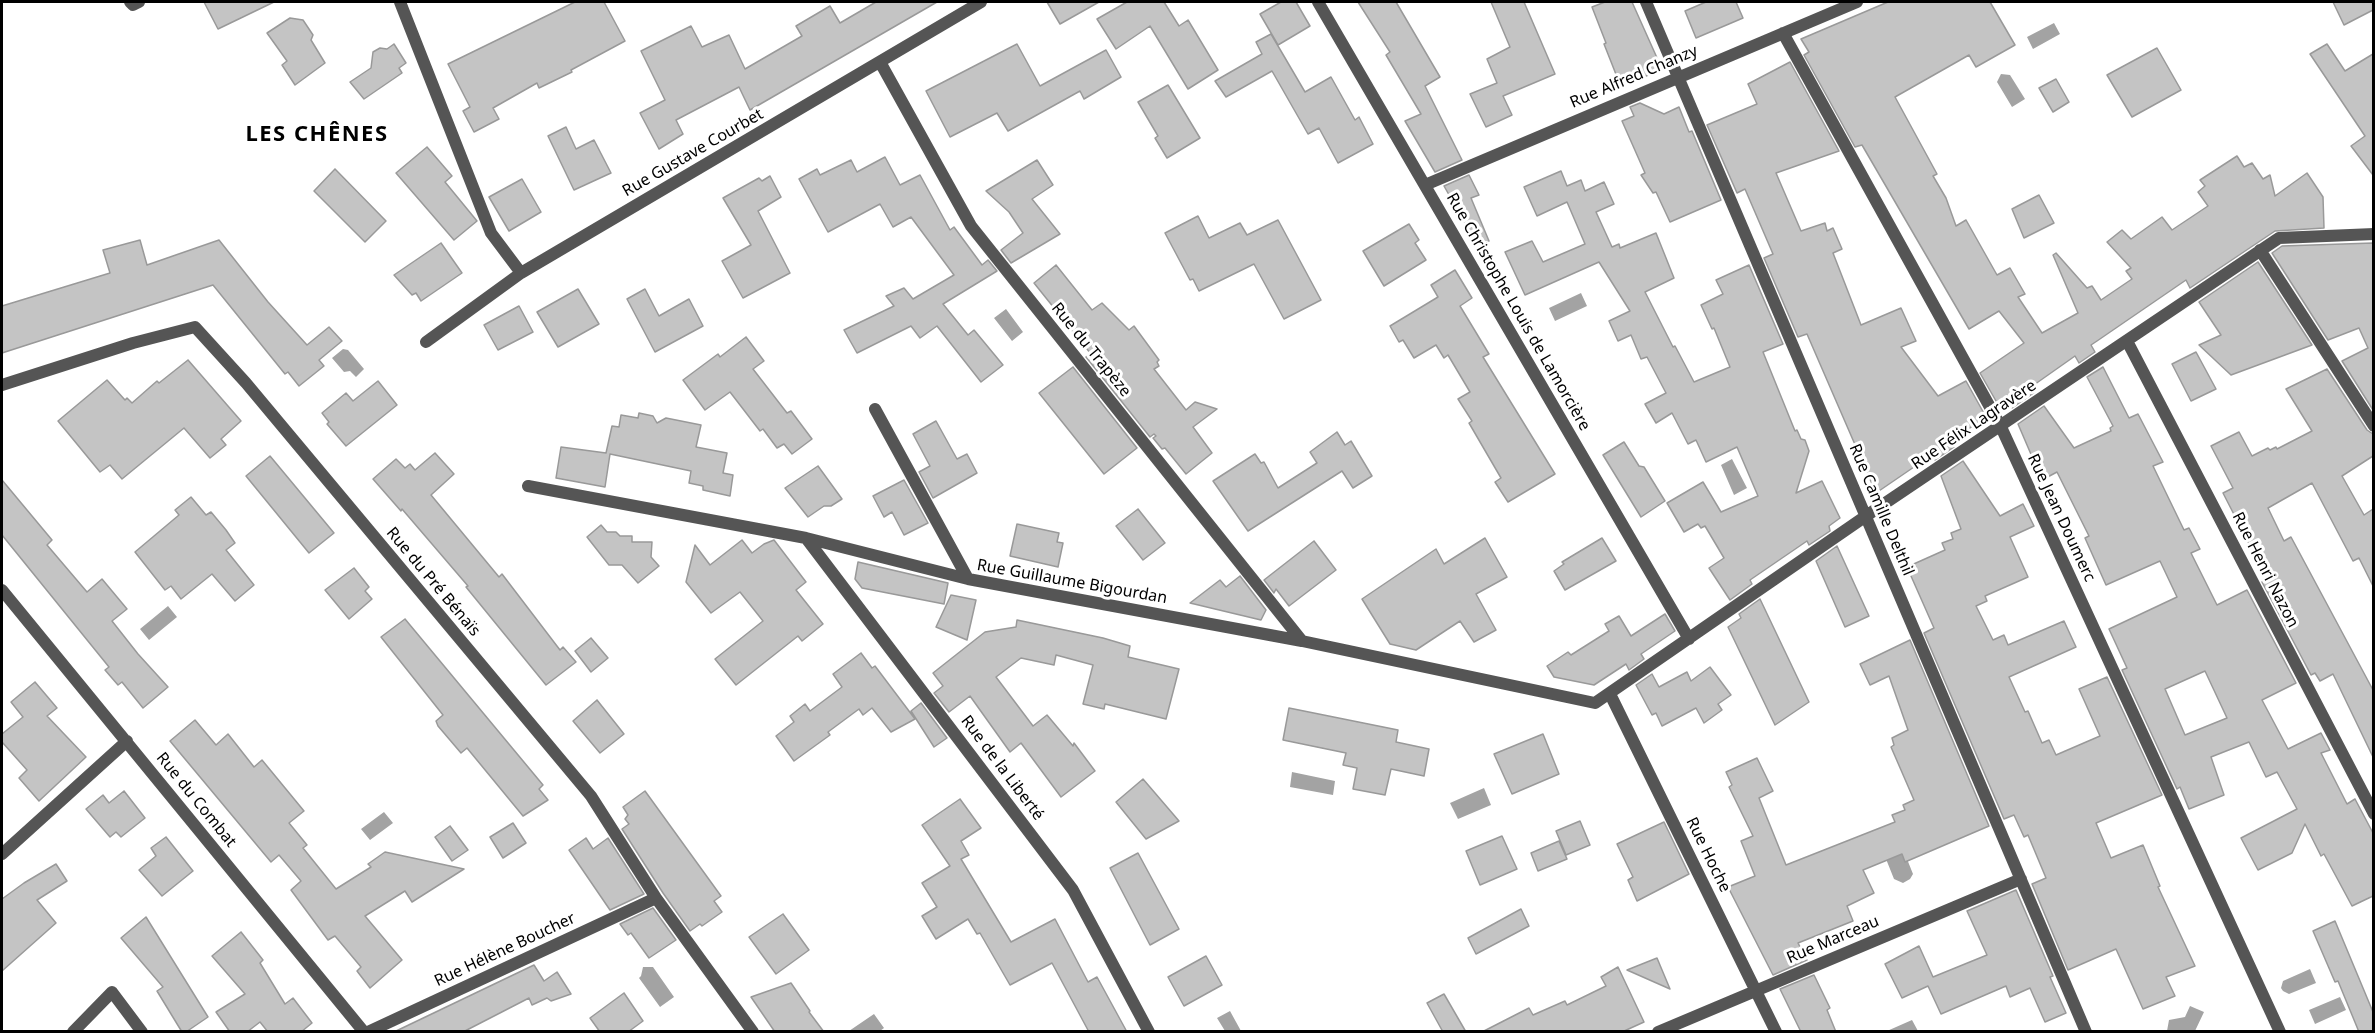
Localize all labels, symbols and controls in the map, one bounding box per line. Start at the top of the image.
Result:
street label: Rue Alfred Chanzy [1567,41,1701,113]
street label: Rue Gustave Courbet [619,105,767,201]
district label: LES CHÊNES [245,122,389,148]
street label: Rue Christophe Louis de Lamorcière [1442,190,1594,434]
street label: Rue du Trapèze [1047,299,1135,401]
street label: Rue Félix Lagravère [1908,376,2040,474]
street label: Rue Camille Delthil [1845,441,1917,579]
street label: Rue Jean Doumerc [2023,451,2099,585]
street label: Rue Henri Nazon [2228,509,2302,631]
street label: Rue du Pré Bénaïs [382,524,484,640]
street label: Rue Guillaume Bigourdan [975,556,1169,608]
street label: Rue de la Liberté [956,712,1048,824]
street label: Rue du Combat [152,749,240,851]
street label: Rue Hoche [1682,814,1734,896]
street label: Rue Hélène Boucher [431,909,579,991]
street label: Rue Marceau [1784,912,1882,968]

